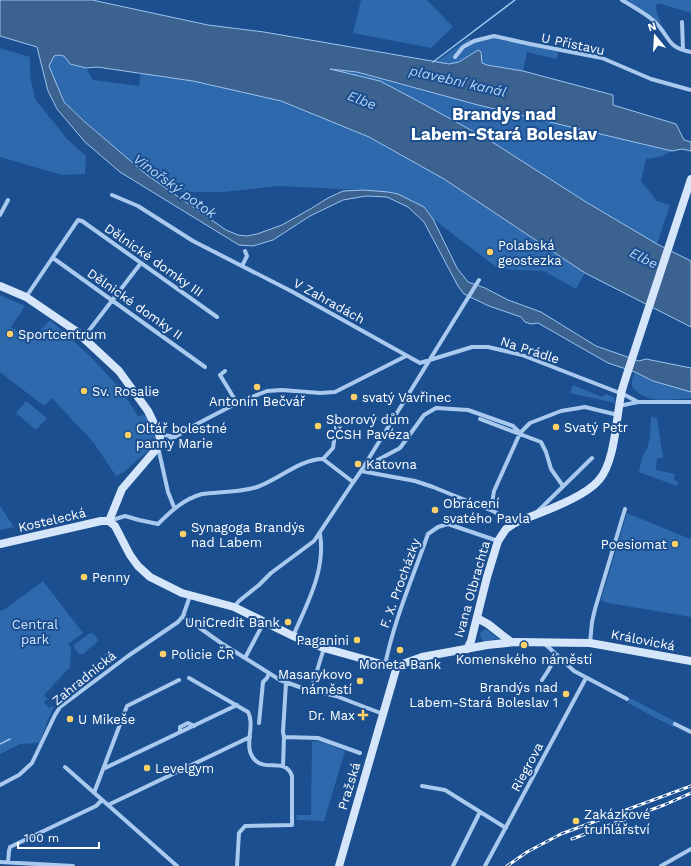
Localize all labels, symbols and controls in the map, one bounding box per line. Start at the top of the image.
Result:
north arrow [635,16,675,56]
text: N [646,20,658,34]
street label: U Přístavu [540,30,606,58]
water label: plavební kanál [407,62,508,100]
water label: Elbe [345,87,379,113]
district label: Brandýs nad Labem-Stará Boleslav [411,104,598,144]
water label: Vinořský potok [130,151,220,222]
street label: Dělnické domky III [102,220,206,300]
place label: Polabská geostezka [498,238,562,268]
water label: Elbe [627,244,661,272]
marker: Polabská geostezka [485,247,495,257]
street label: Dělnické domky II [84,265,186,343]
street label: V Zahradách [291,275,367,327]
place label: Sportcentrum [18,327,106,342]
marker: Sportcentrum [5,329,15,339]
street label: Na Prádle [499,333,561,367]
marker: Antonín Bečvář [252,382,262,392]
place label: Sv. Rosalie [92,384,159,399]
marker: Sv. Rosalie [79,386,89,396]
place label: svatý Vavřinec [362,390,451,405]
marker: svatý Vavřinec [349,392,359,402]
place label: Antonín Bečvář [209,394,306,409]
place label: Sborový dům CČSH Pavéza [326,412,410,442]
place label: Svatý Petr [564,420,628,435]
place label: Oltář bolestné panny Marie [136,421,227,451]
marker: Sborový dům CČSH Pavéza [313,421,323,431]
marker: Svatý Petr [551,422,561,432]
marker: Oltář bolestné panny Marie [123,430,133,440]
place label: Katovna [366,457,417,472]
marker: Katovna [353,459,363,469]
place label: Obrácení svatého Pavla [443,496,530,526]
street label: Kostelecká [17,505,88,535]
marker: Obrácení svatého Pavla [430,505,440,515]
place label: Synagoga Brandýs nad Labem [191,520,305,550]
marker: Synagoga Brandýs nad Labem [178,529,188,539]
street label: F. X. Procházky [377,536,423,630]
place label: Poesiomat [601,537,668,552]
street label: Ivana Olbrachta [451,538,493,639]
marker: Poesiomat [670,539,680,549]
place label: Penny [92,570,130,585]
marker: Penny [79,572,89,582]
place label: UniCredit Bank [185,615,281,630]
park label: Central park [12,617,58,647]
marker: UniCredit Bank [283,617,293,627]
street label: Královická [610,626,677,654]
place label: Paganini [296,633,349,648]
marker: Paganini [352,635,362,645]
marker: Komenského náměstí [519,640,529,650]
marker: Moneta Bank [395,645,405,655]
place label: Policie ČR [171,646,235,662]
street label: Zahradnická [49,647,119,708]
marker: Policie ČR [158,649,168,659]
place label: Komenského náměstí [456,652,593,667]
place label: Moneta Bank [359,657,442,672]
place label: Masarykovo náměstí [278,667,353,697]
marker: Masarykovo náměstí [355,676,365,686]
place label: Brandýs nad Labem-Stará Boleslav 1 [409,680,558,710]
marker: Brandýs nad Labem-Stará Boleslav 1 [561,689,571,699]
place label: Dr. Max [308,708,355,723]
marker: Dr. Max [358,710,368,720]
place label: U Mikeše [78,712,135,727]
marker: U Mikeše [65,714,75,724]
street label: Riegrova [508,739,546,794]
street label: Pražská [335,760,363,812]
place label: Levelgym [155,761,214,776]
marker: Levelgym [142,763,152,773]
place label: Zakázkové truhlářství [584,807,650,837]
marker: Zakázkové truhlářství [571,816,581,826]
scale bar [18,824,99,850]
text: 100 m [24,831,59,845]

